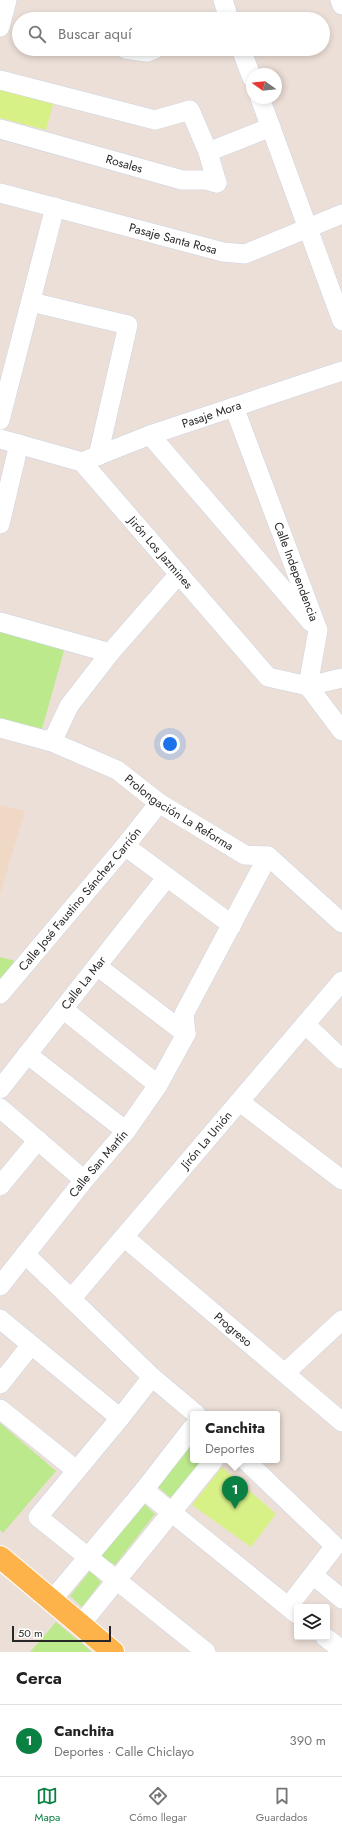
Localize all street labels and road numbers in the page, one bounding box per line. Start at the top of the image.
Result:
street label: Rosales [104,150,145,178]
street label: Pasaje Santa Rosa [127,219,219,259]
street label: Pasaje Mora [179,396,244,433]
street label: Jirón Los Jazmines [123,511,197,593]
street label: Calle Independencia [269,519,323,624]
street label: Prolongación La Reforma [121,770,237,855]
street label: Calle José Faustino Sánchez Carrión [14,823,145,975]
street label: Calle La Mar [57,952,111,1014]
street label: Jirón La Unión [175,1107,236,1174]
street label: Calle San Martín [64,1126,132,1201]
street label: Progreso [210,1308,256,1351]

